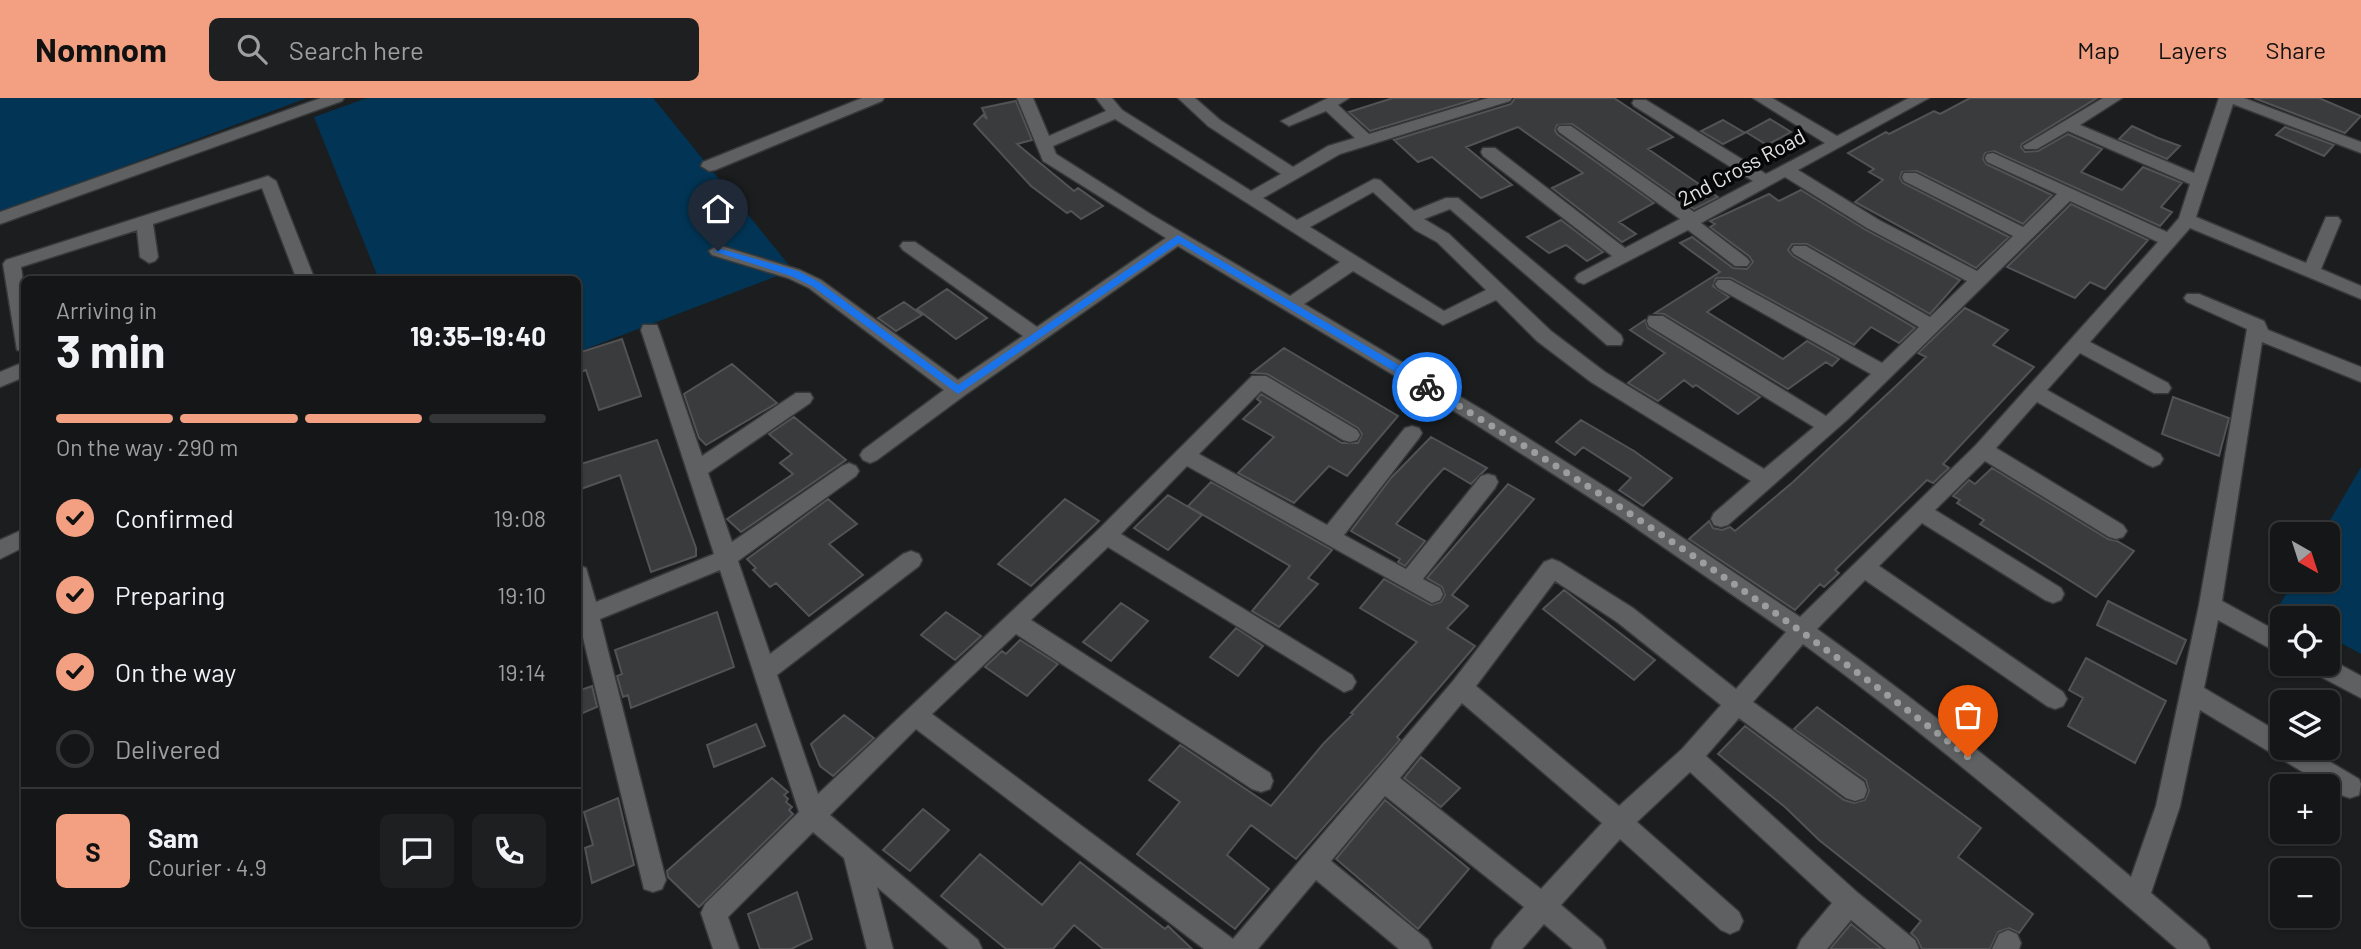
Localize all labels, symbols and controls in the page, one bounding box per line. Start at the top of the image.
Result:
search box [209,18,699,81]
text: Nomnom [35,29,167,69]
icon: search [233,30,271,68]
text: Search here [289,34,424,65]
text: Map [2077,35,2120,64]
text: Layers [2158,35,2227,64]
text: Share [2265,35,2326,64]
street label: 2nd Cross Road [1673,123,1809,211]
pin [688,179,748,251]
icon: home [699,190,737,228]
text: Arriving in [56,296,157,324]
text: 19:35–19:40 [410,320,546,351]
text: 3 min [56,322,165,377]
courier [1392,352,1462,422]
icon: bike [1408,368,1446,406]
text: On the way · 290 m [56,433,238,461]
icon: check [56,499,94,537]
text: Confirmed [115,502,234,533]
text: 19:08 [493,504,546,532]
north arrow [2270,522,2340,592]
map controls [2270,522,2340,928]
icon: check [56,576,94,614]
text: Preparing [115,579,225,610]
text: 19:10 [497,581,546,609]
button: locate [2270,606,2340,676]
icon: check [56,653,94,691]
text: On the way [115,656,236,687]
text: 19:14 [497,658,546,686]
pin [1938,685,1998,757]
button: layers [2270,690,2340,760]
icon: bag [1949,696,1987,734]
text: Delivered [115,733,221,764]
button: + [2270,774,2340,844]
button: chat [380,814,454,888]
button: phone [472,814,546,888]
text: Sam [148,822,199,853]
text: S [85,836,101,867]
text: Courier · 4.9 [148,853,267,881]
button: − [2270,858,2340,928]

